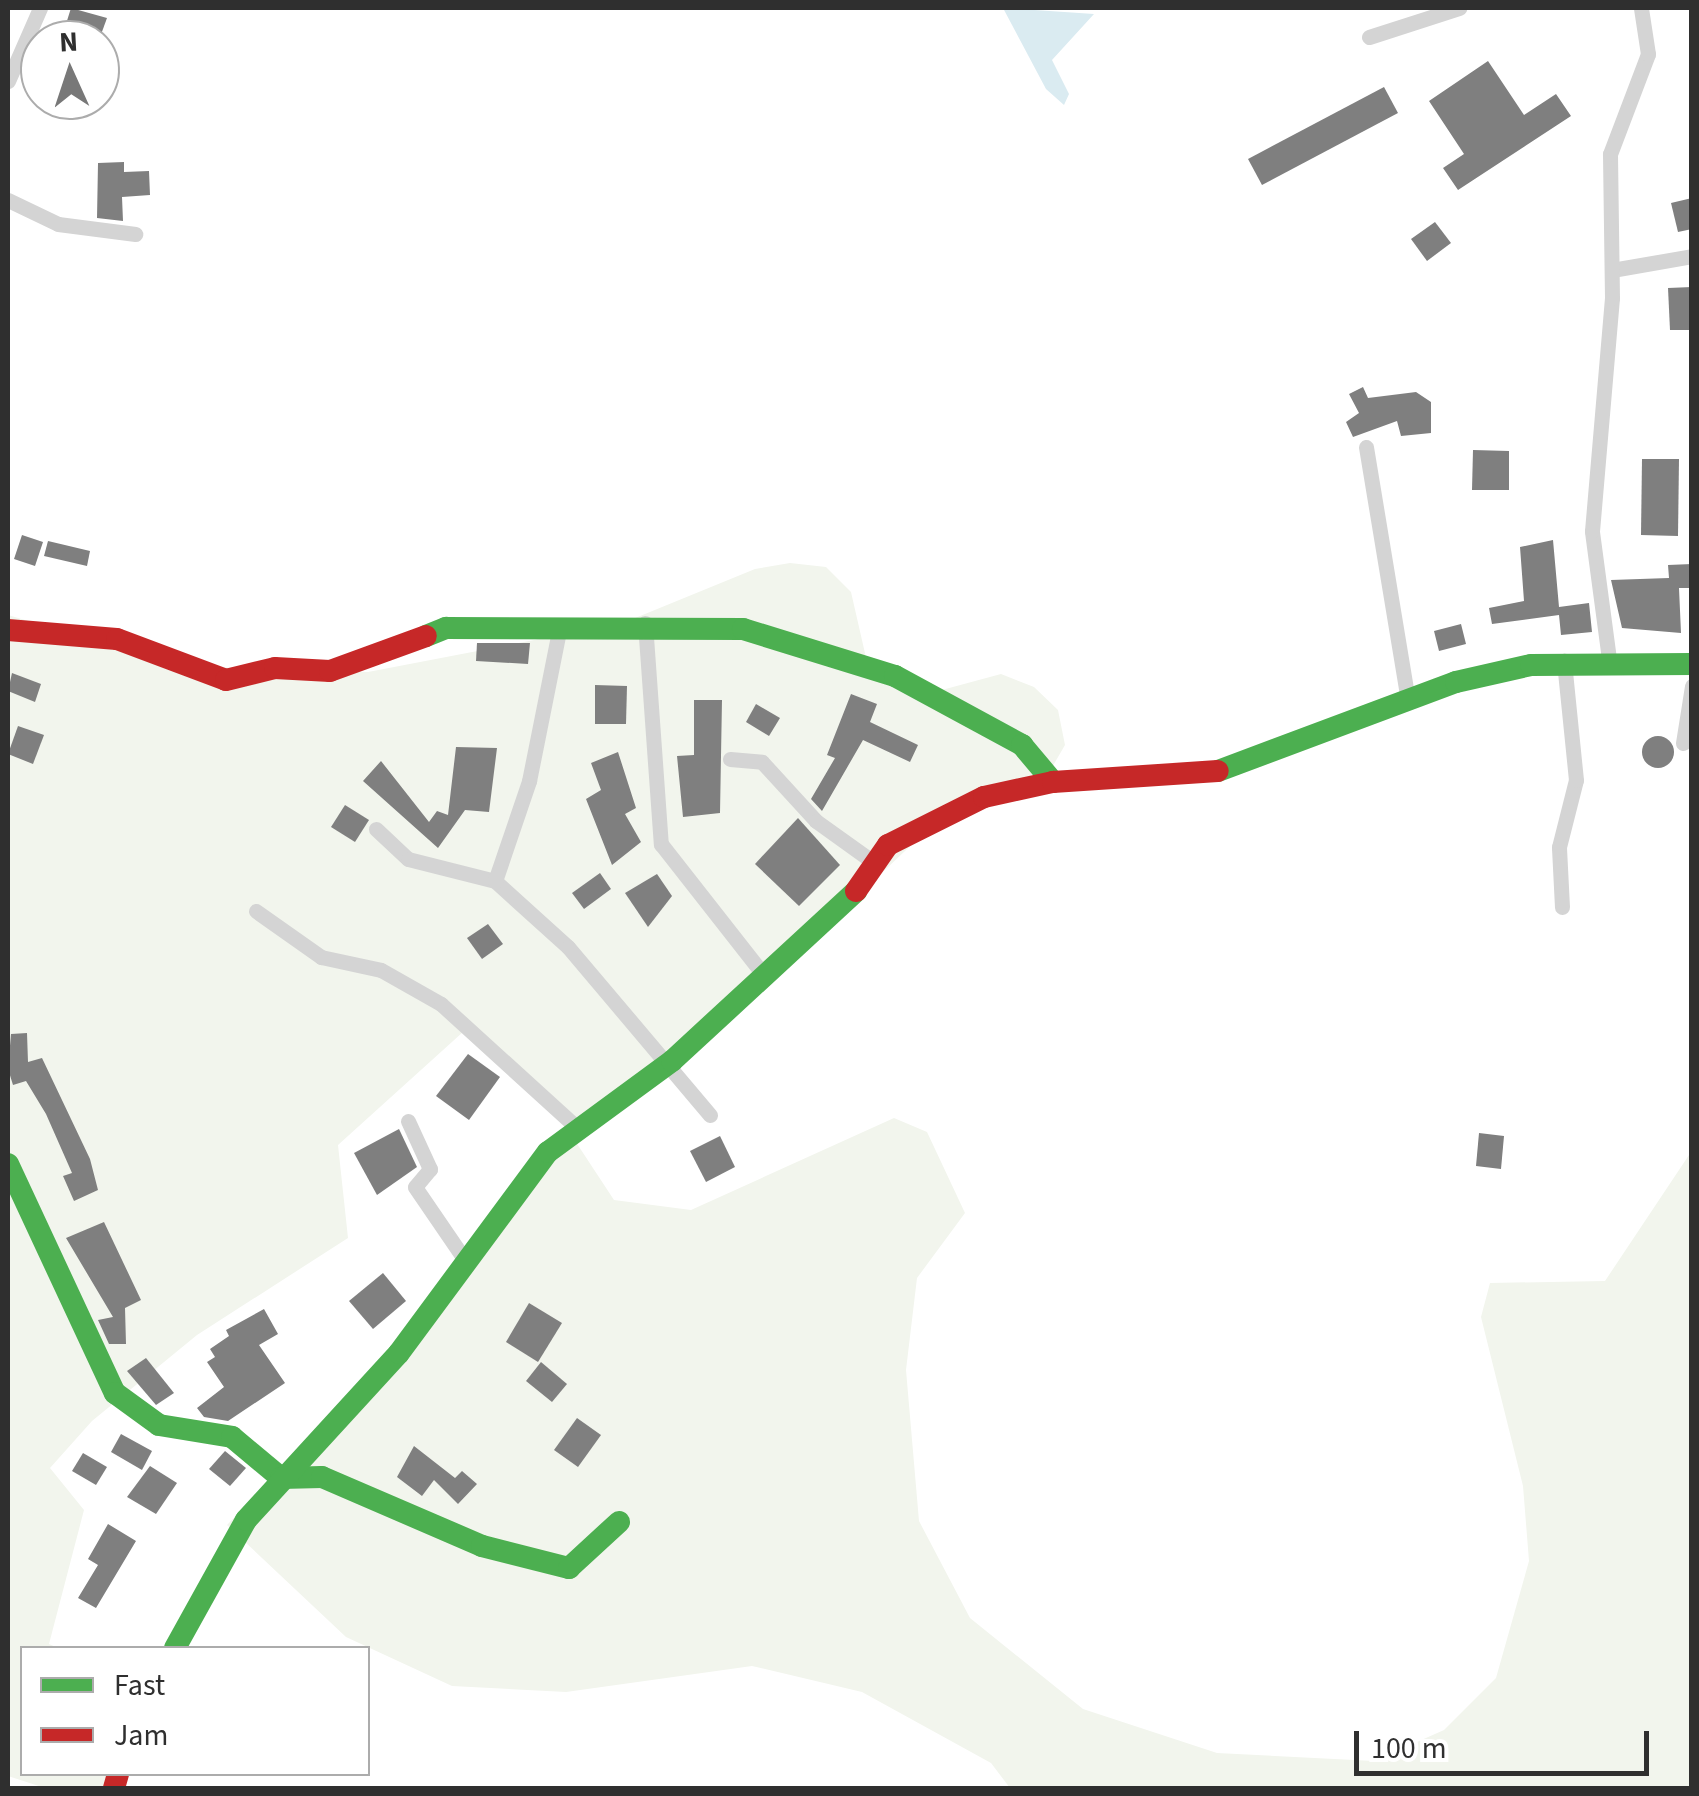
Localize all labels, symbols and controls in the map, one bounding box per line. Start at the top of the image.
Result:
north arrow [20,20,120,120]
text: N [58,22,79,62]
legend [20,1646,370,1776]
text: Fast [114,1664,165,1707]
scale bar [1359,1711,1654,1773]
text: Jam [114,1714,168,1757]
text: 100 m [1371,1727,1447,1770]

